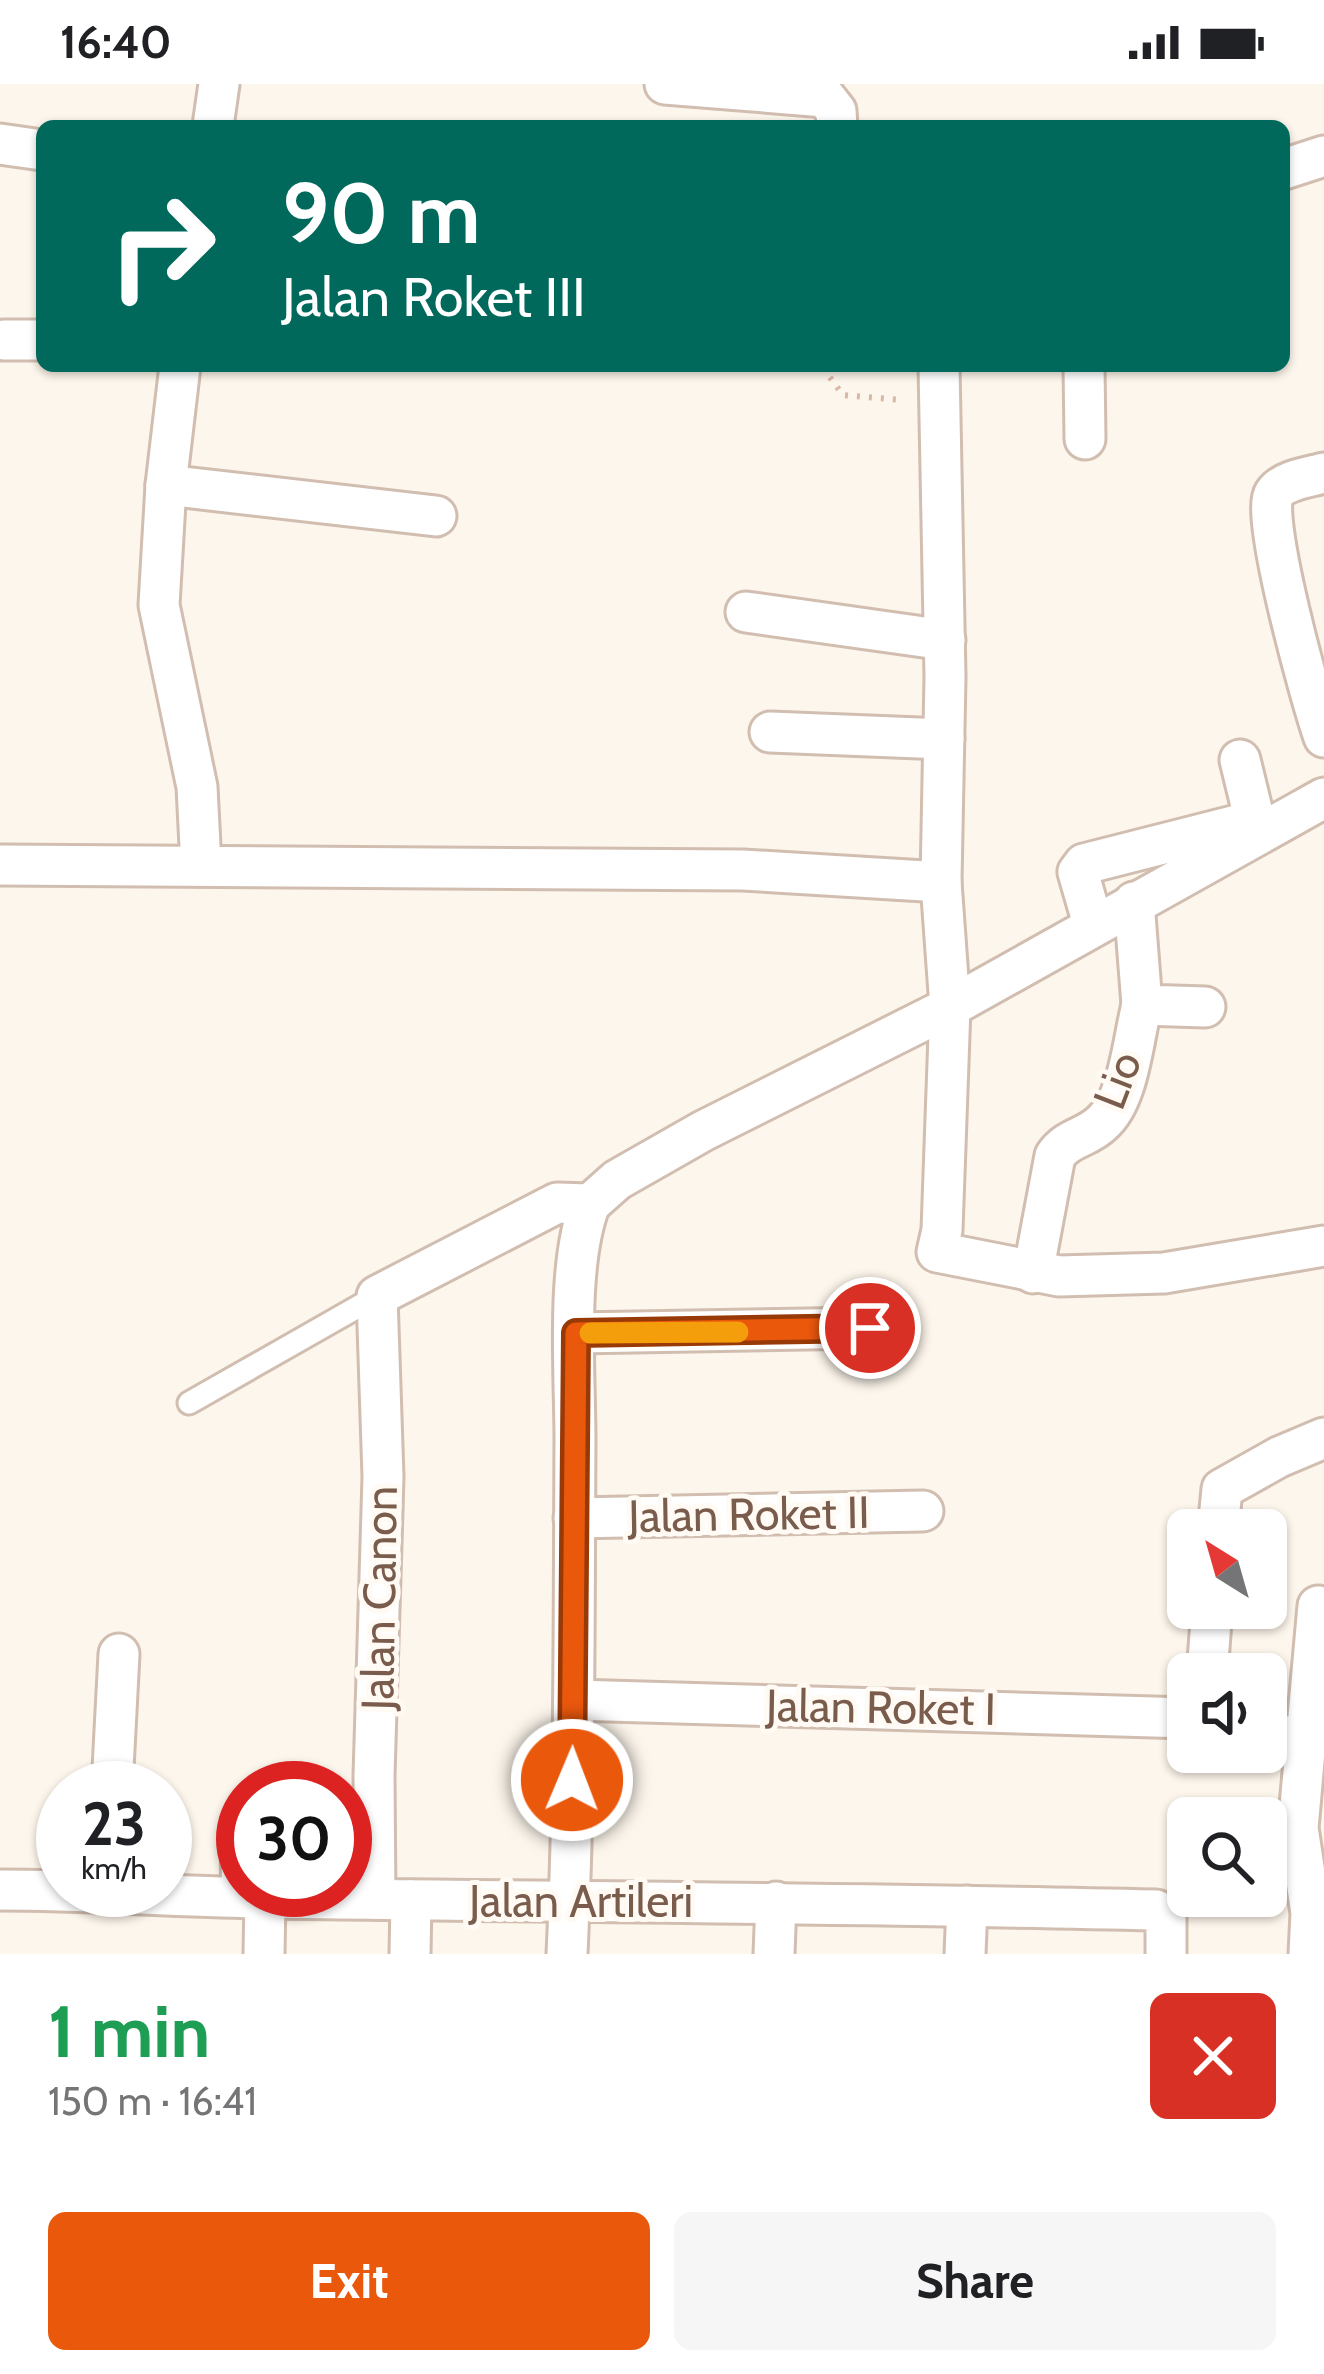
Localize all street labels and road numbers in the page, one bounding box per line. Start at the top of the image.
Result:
street label: Lio [1082,1044,1152,1116]
street label: Jalan Canon [350,1485,408,1712]
street label: Jalan Roket II [627,1485,870,1543]
street label: Jalan Roket I [764,1678,997,1736]
street label: Jalan Artileri [468,1874,693,1928]

